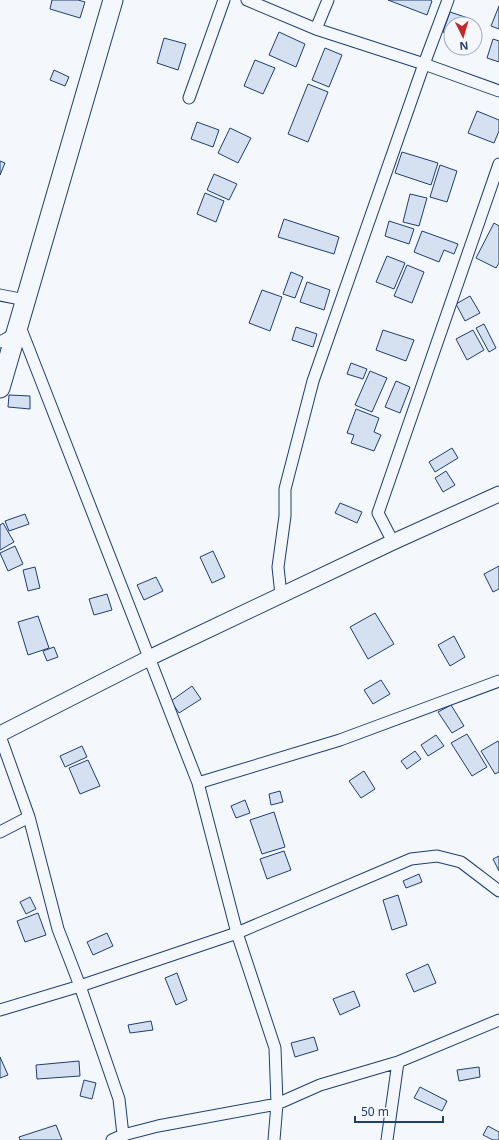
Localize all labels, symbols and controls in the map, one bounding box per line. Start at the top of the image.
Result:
north arrow [443,16,483,56]
text: N [459,39,469,54]
scale bar [355,1098,443,1124]
text: 50 m [361,1103,389,1120]

